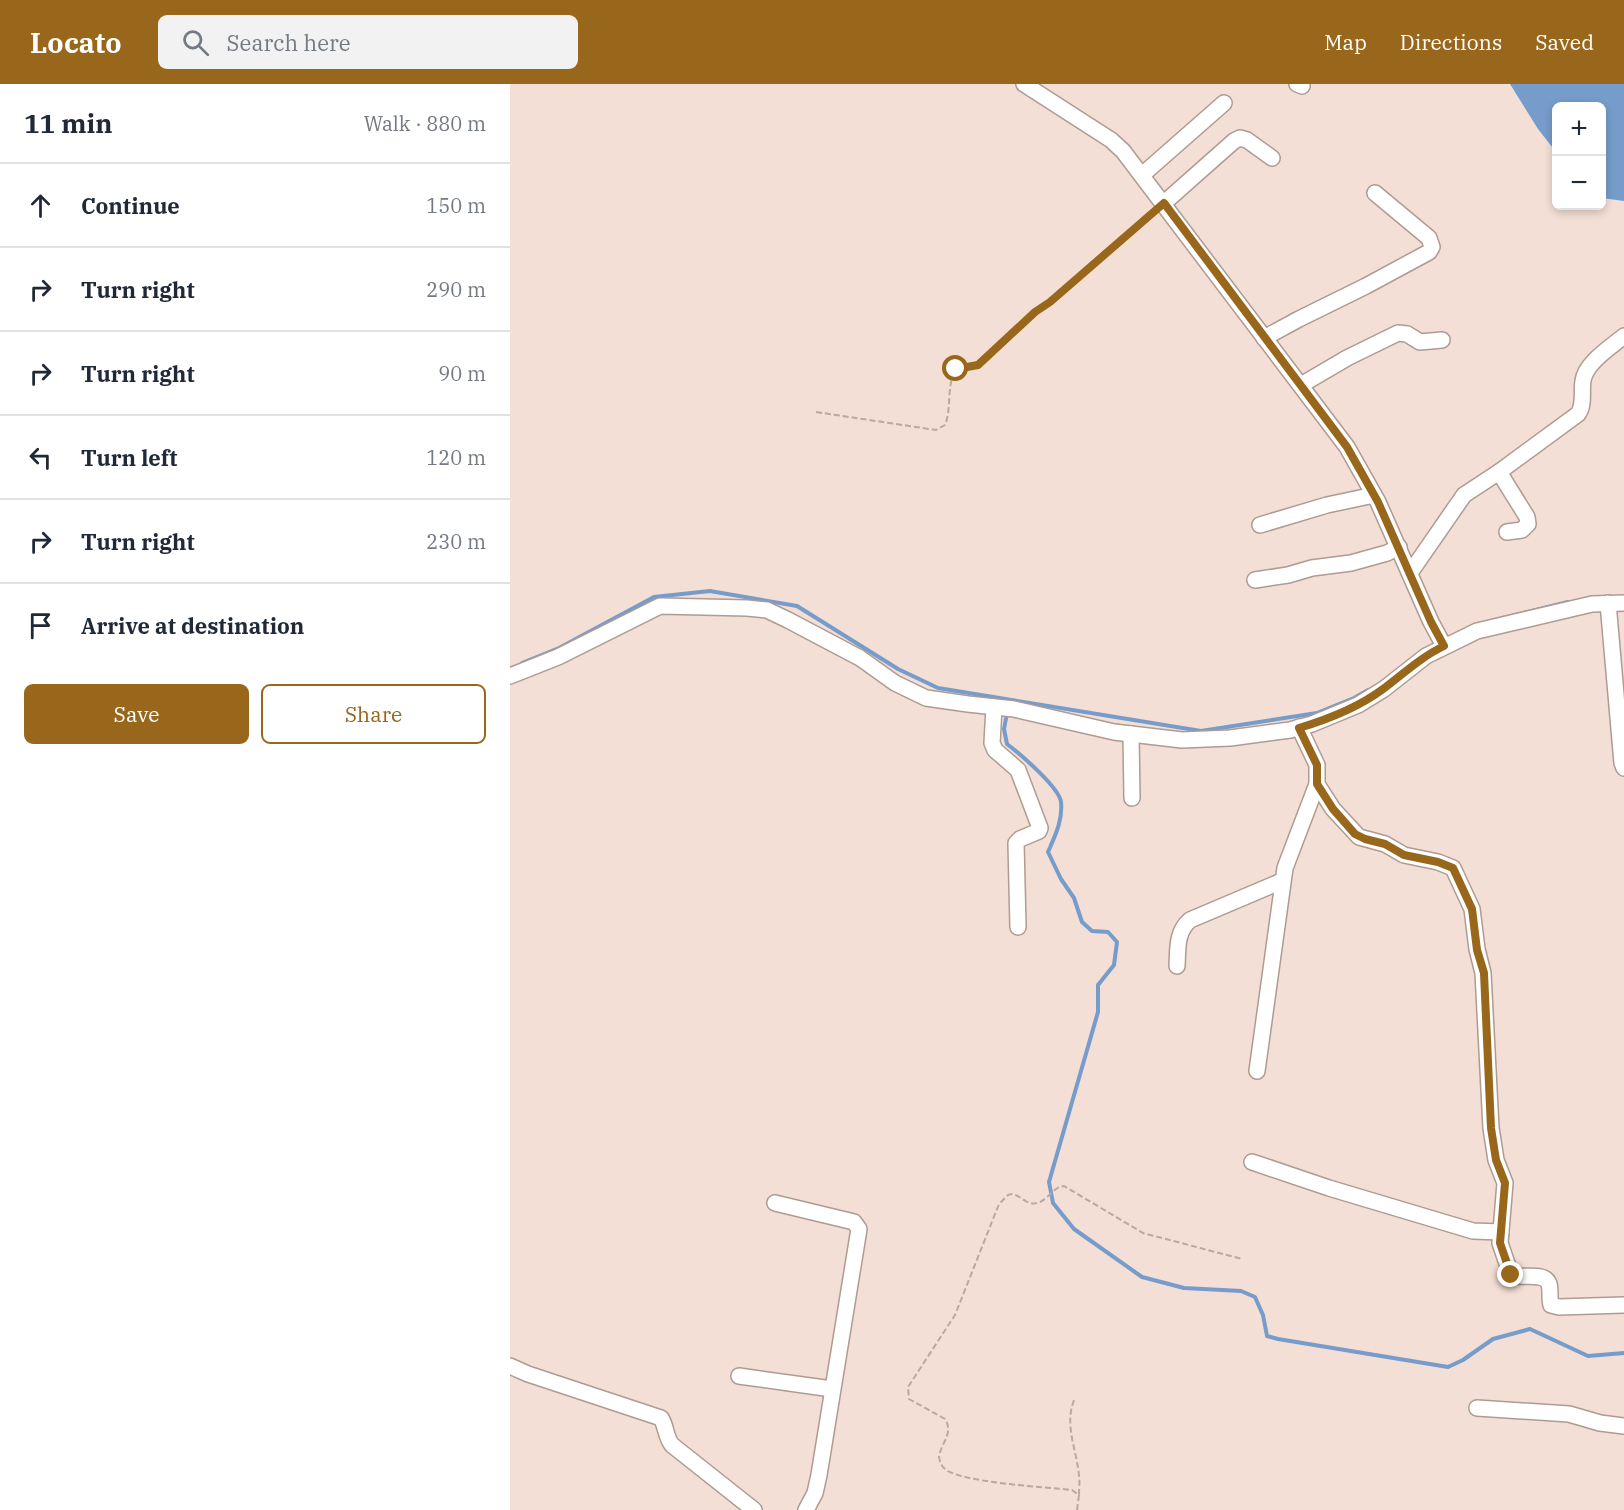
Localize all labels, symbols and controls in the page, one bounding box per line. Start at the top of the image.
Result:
search box [158,15,578,69]
text: Locato [30,24,122,61]
icon: search [179,26,212,59]
text: Search here [227,28,351,57]
text: Map [1324,28,1367,56]
text: Directions [1400,28,1502,56]
text: Saved [1535,28,1594,56]
map controls [1552,102,1606,210]
button: + [1552,102,1606,156]
text: 11 min [24,106,112,140]
text: Walk · 880 m [364,110,486,137]
button: − [1552,156,1606,210]
icon: ahead [24,189,57,222]
text: Continue [81,191,180,220]
text: 150 m [426,192,486,219]
icon: right [24,273,57,306]
text: Turn right [81,275,195,304]
text: 290 m [426,276,486,303]
route start [942,355,968,381]
icon: right [24,357,57,390]
text: Turn right [81,359,195,388]
text: 90 m [438,360,486,387]
icon: left [24,441,57,474]
text: Turn left [81,443,177,472]
text: 120 m [426,444,486,471]
icon: right [24,525,57,558]
text: Turn right [81,527,195,556]
text: 230 m [426,528,486,555]
icon: arrive [24,609,57,642]
text: Arrive at destination [81,611,304,640]
button: Save [24,684,249,744]
button: Share [261,684,486,744]
route end [1497,1261,1523,1287]

